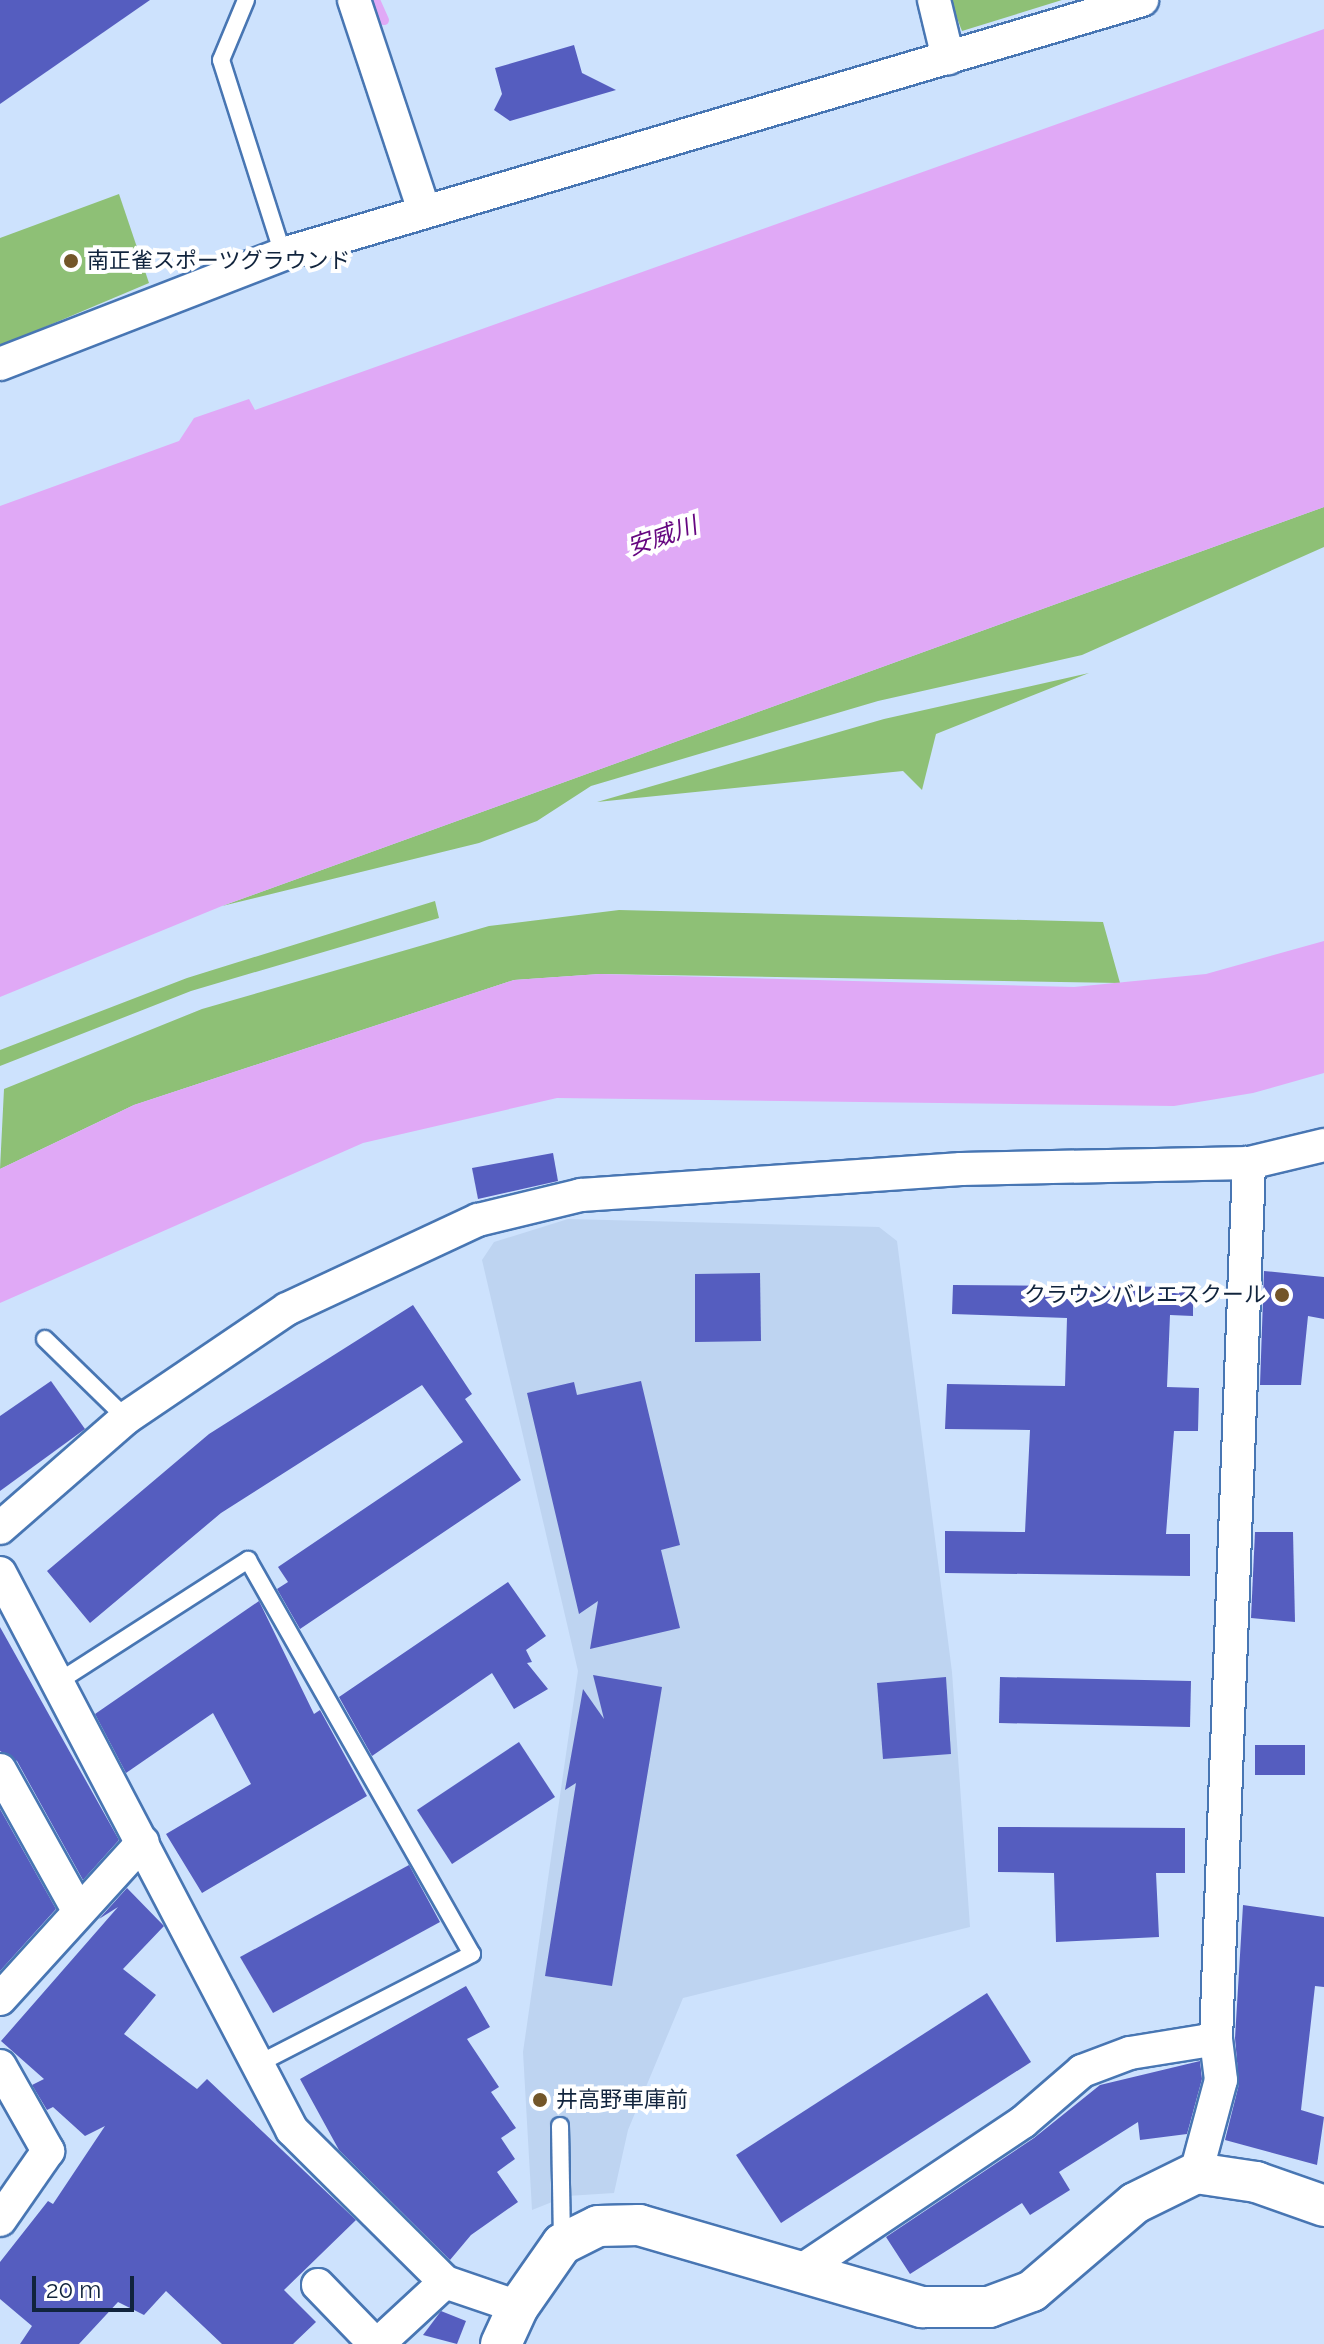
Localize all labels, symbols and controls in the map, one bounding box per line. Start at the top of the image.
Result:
place label: 南正雀スポーツグラウンド [87,248,351,274]
marker: 南正雀スポーツグラウンド [62,252,80,270]
water label: 安威川 [623,511,701,561]
place label: クラウンバレエスクール [1024,1282,1266,1308]
marker: クラウンバレエスクール [1273,1286,1291,1304]
place label: 井高野車庫前 [556,2087,688,2113]
marker: 井高野車庫前 [531,2091,549,2109]
scale bar [36,2260,138,2310]
text: 20 m [46,2275,101,2304]

